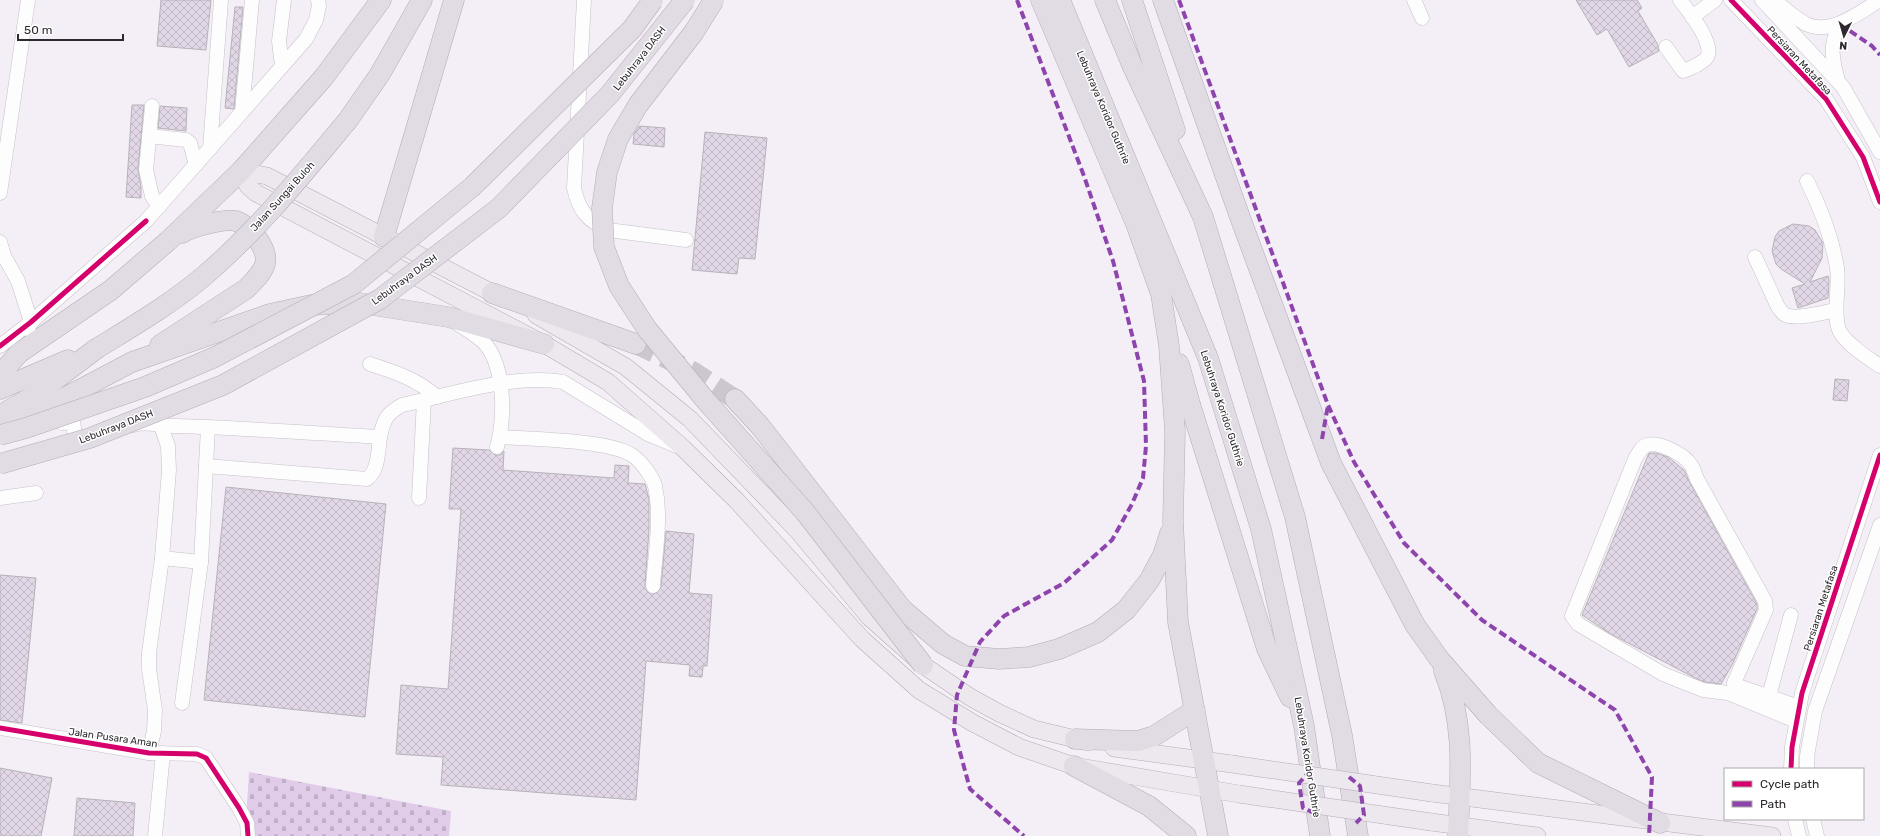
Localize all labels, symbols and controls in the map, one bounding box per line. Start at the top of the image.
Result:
scale bar [18,16,123,42]
north arrow [1824,16,1864,56]
text: 50 m [24,23,52,37]
street label: Lebuhraya DASH [611,24,669,93]
street label: Persiaran Metafasa [1764,24,1834,97]
text: N [1839,39,1848,52]
street label: Lebuhraya Koridor Guthrie [1074,49,1133,166]
street label: Jalan Sungai Buloh [248,159,317,234]
street label: Lebuhraya DASH [369,252,440,308]
street label: Lebuhraya Koridor Guthrie [1198,349,1247,468]
street label: Lebuhraya DASH [78,407,155,447]
street label: Persiaran Metafasa [1801,564,1840,653]
street label: Lebuhraya Koridor Guthrie [1292,696,1323,819]
street label: Jalan Pusara Aman [67,726,158,750]
legend [1724,768,1864,820]
text: Cycle path [1760,777,1819,791]
text: Path [1760,797,1786,811]

